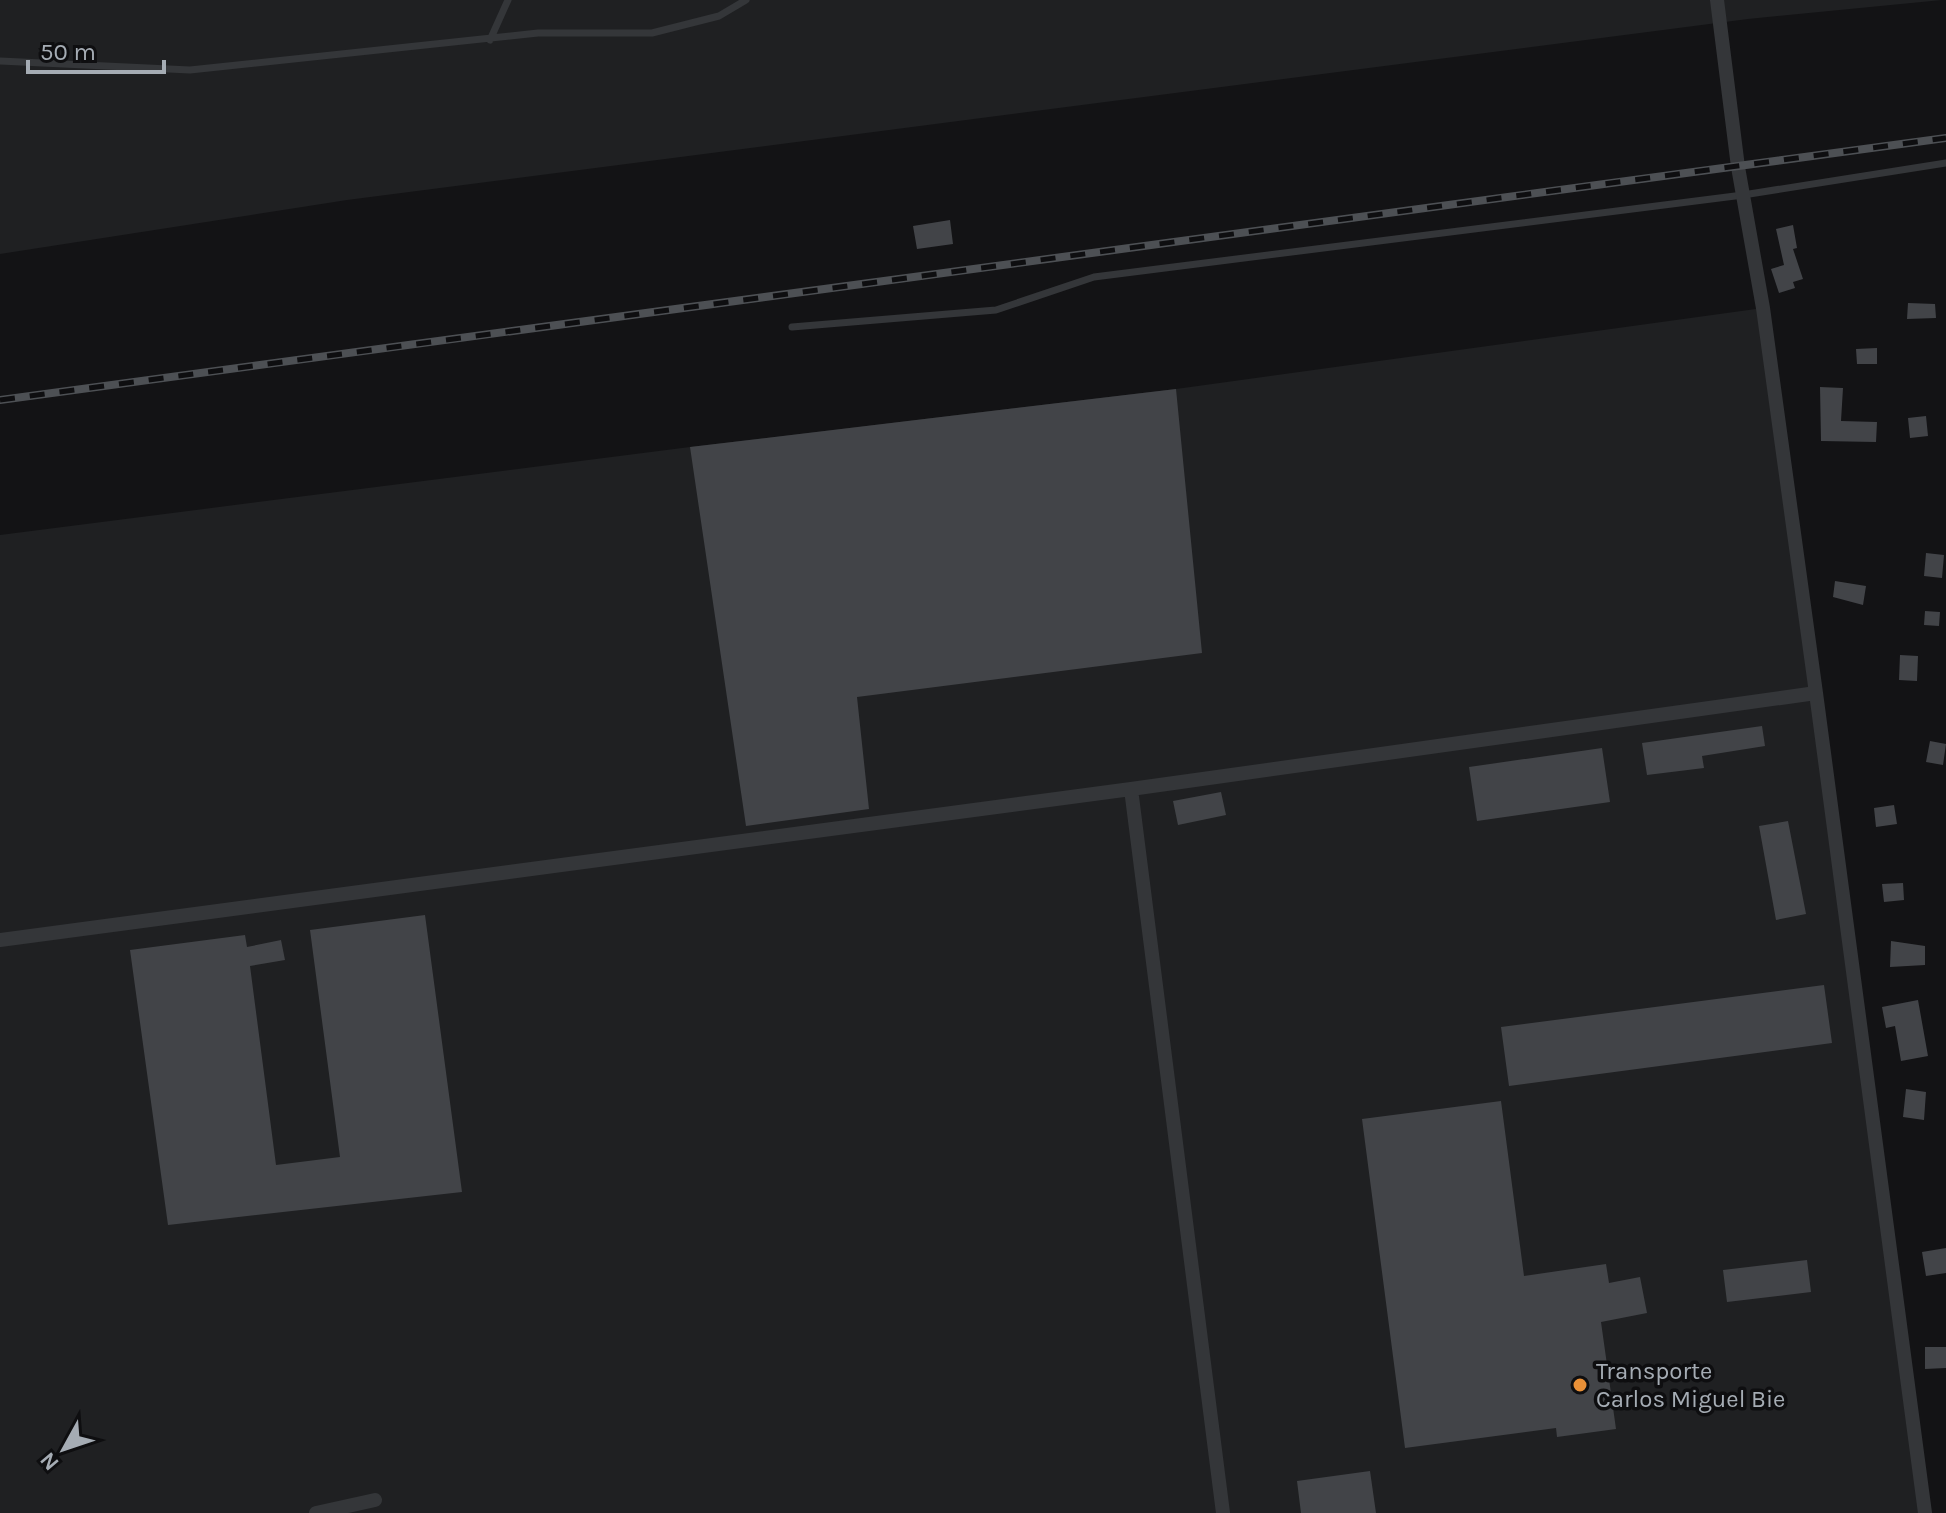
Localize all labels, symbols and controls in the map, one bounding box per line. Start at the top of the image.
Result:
scale bar [28,24,164,74]
text: 50 m [40,38,96,66]
place label: Transporte Carlos Miguel Bie [1596,1357,1785,1413]
marker: Transporte Carlos Miguel Bie [1571,1376,1589,1394]
north arrow [24,1409,104,1489]
text: N [34,1447,64,1476]

